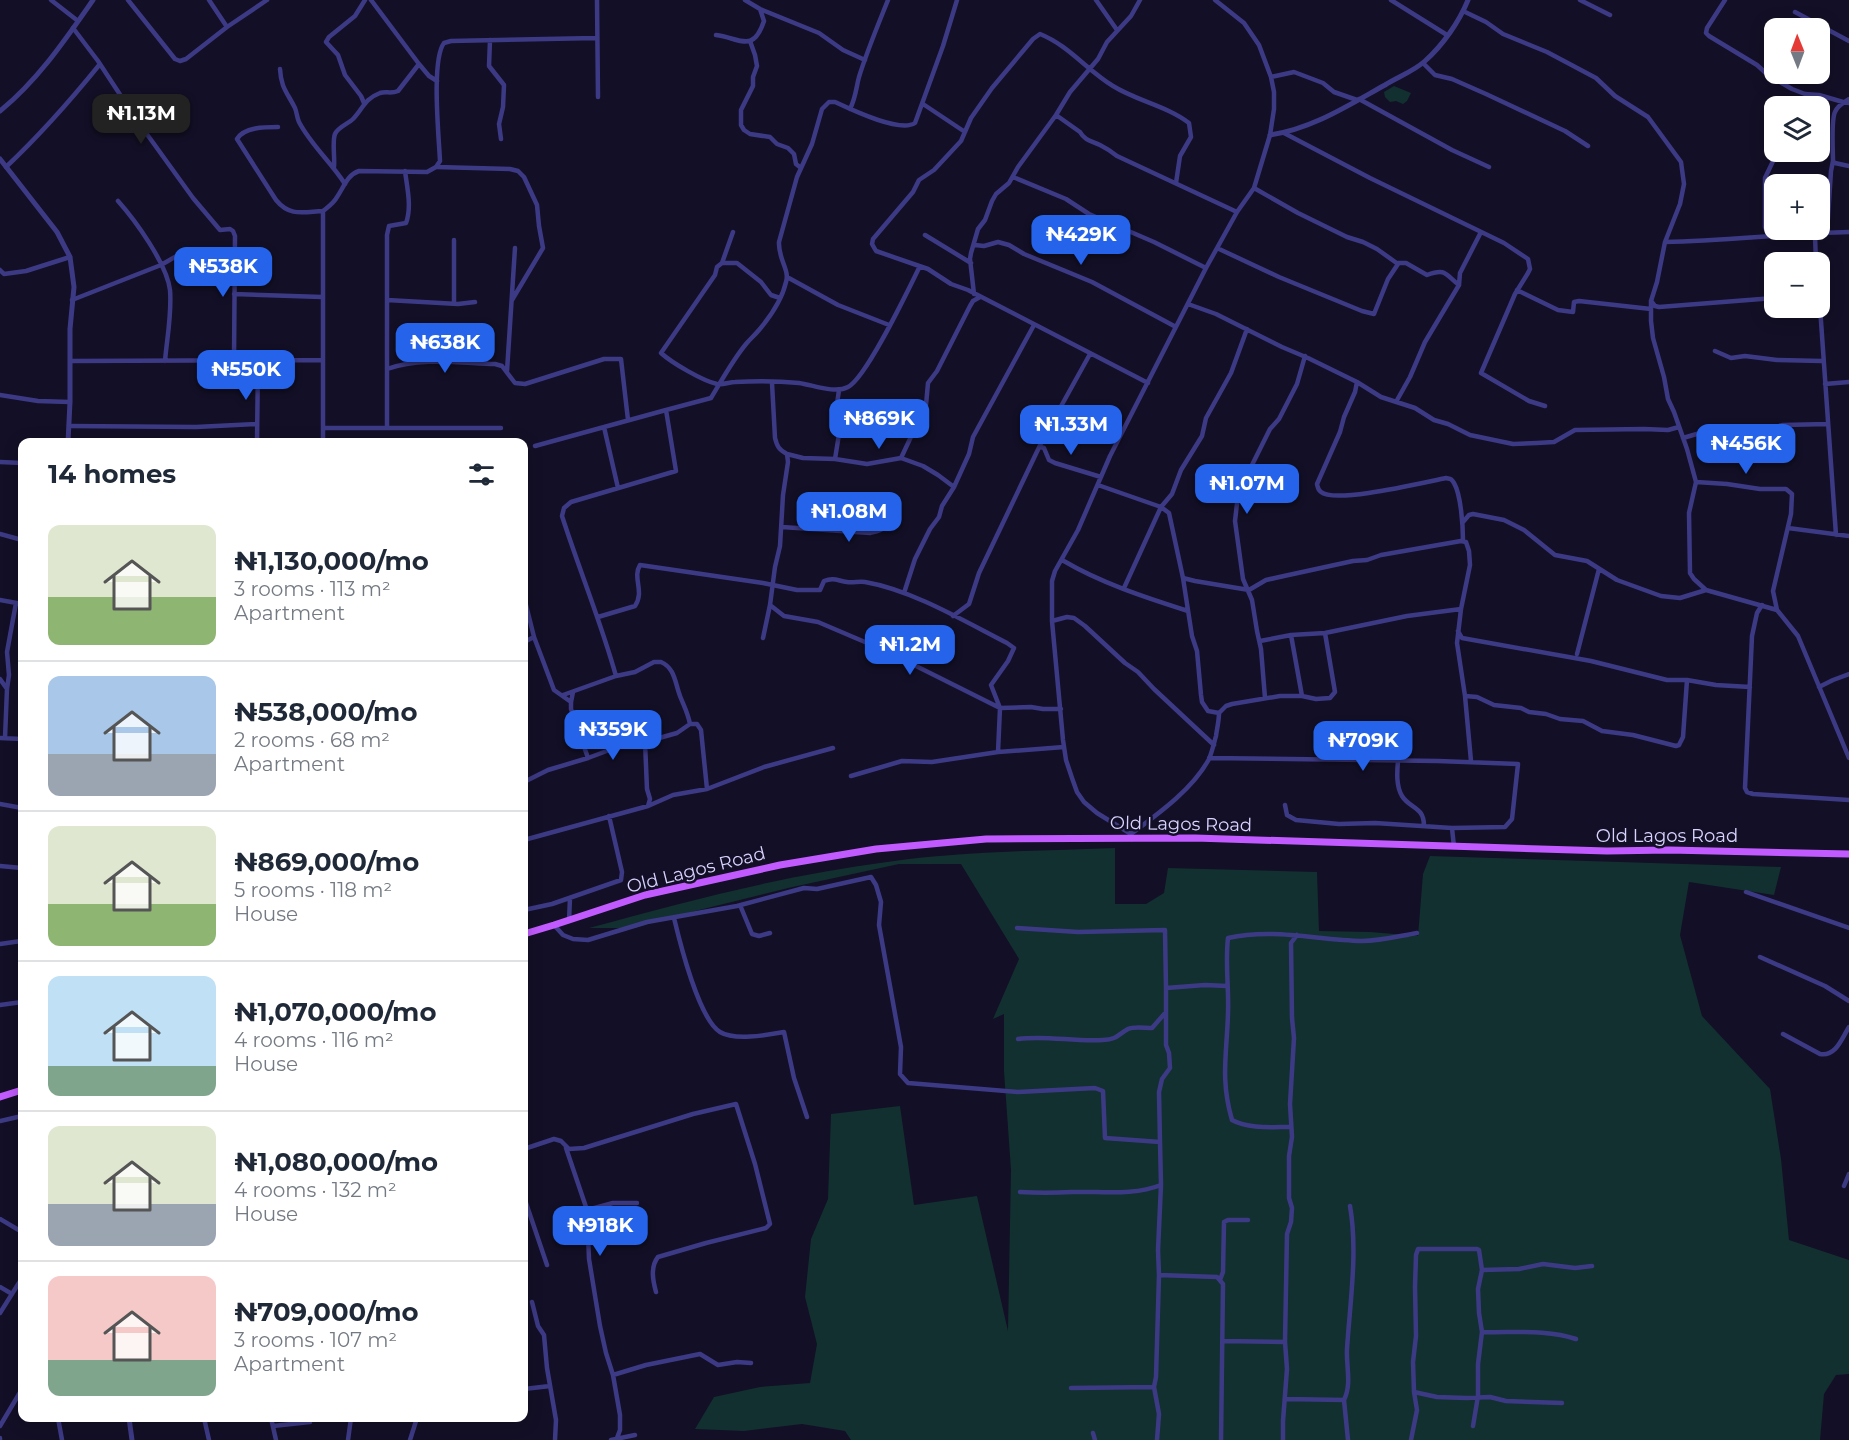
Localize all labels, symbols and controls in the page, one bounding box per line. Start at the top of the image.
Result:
north arrow [1764,18,1830,84]
map controls [1764,18,1830,318]
pin: ₦1.13M [92,94,190,145]
button: layers [1764,96,1830,162]
text: ₦1.13M [106,101,176,125]
button: + [1764,174,1830,240]
pin: ₦429K [1039,215,1123,266]
text: ₦429K [1045,222,1117,246]
pin: ₦538K [181,247,265,298]
button: − [1764,252,1830,318]
text: ₦538K [188,254,258,278]
pin: ₦638K [403,323,487,374]
text: ₦638K [410,330,480,354]
pin: ₦550K [204,350,288,401]
text: ₦550K [211,357,281,381]
pin: ₦869K [837,399,921,450]
pin: ₦1.33M [1022,405,1120,456]
text: ₦869K [843,406,915,430]
text: ₦1.33M [1034,412,1108,436]
pin: ₦456K [1704,424,1788,475]
text: ₦456K [1710,431,1782,455]
text: 14 homes [48,458,176,490]
icon: filters [465,458,498,491]
pin: ₦1.07M [1198,464,1296,515]
text: ₦1.07M [1209,471,1285,495]
pin: ₦1.08M [800,492,898,543]
text: ₦1.08M [811,499,887,523]
text: ₦1,130,000/mo [234,545,429,577]
icon: home [96,549,168,621]
text: 3 rooms · 113 m² [234,577,391,601]
text: Apartment [234,601,345,625]
pin: ₦1.2M [868,625,952,676]
text: ₦1.2M [879,632,941,656]
text: ₦538,000/mo [234,696,418,728]
icon: home [96,700,168,772]
pin: ₦359K [571,710,655,761]
text: ₦359K [578,717,648,741]
pin: ₦709K [1321,721,1405,772]
text: 2 rooms · 68 m² [234,728,390,752]
text: ₦709K [1327,728,1399,752]
text: Apartment [234,752,345,776]
street label: Old Lagos Road [1110,812,1252,836]
street label: Old Lagos Road [1596,825,1738,847]
street label: Old Lagos Road [624,842,768,898]
text: ₦869,000/mo [234,846,419,878]
icon: home [96,850,168,922]
text: 5 rooms · 118 m² [234,878,392,902]
text: House [234,902,298,926]
text: ₦1,070,000/mo [234,996,436,1028]
icon: home [96,1000,168,1072]
text: 4 rooms · 116 m² [234,1028,394,1052]
text: House [234,1052,298,1076]
text: ₦1,080,000/mo [234,1146,438,1178]
icon: home [96,1150,168,1222]
text: 4 rooms · 132 m² [234,1178,397,1202]
text: House [234,1202,298,1226]
pin: ₦918K [558,1206,642,1257]
text: ₦918K [567,1213,633,1237]
text: ₦709,000/mo [234,1296,419,1328]
icon: home [96,1300,168,1372]
text: 3 rooms · 107 m² [234,1328,397,1352]
text: Apartment [234,1352,345,1376]

